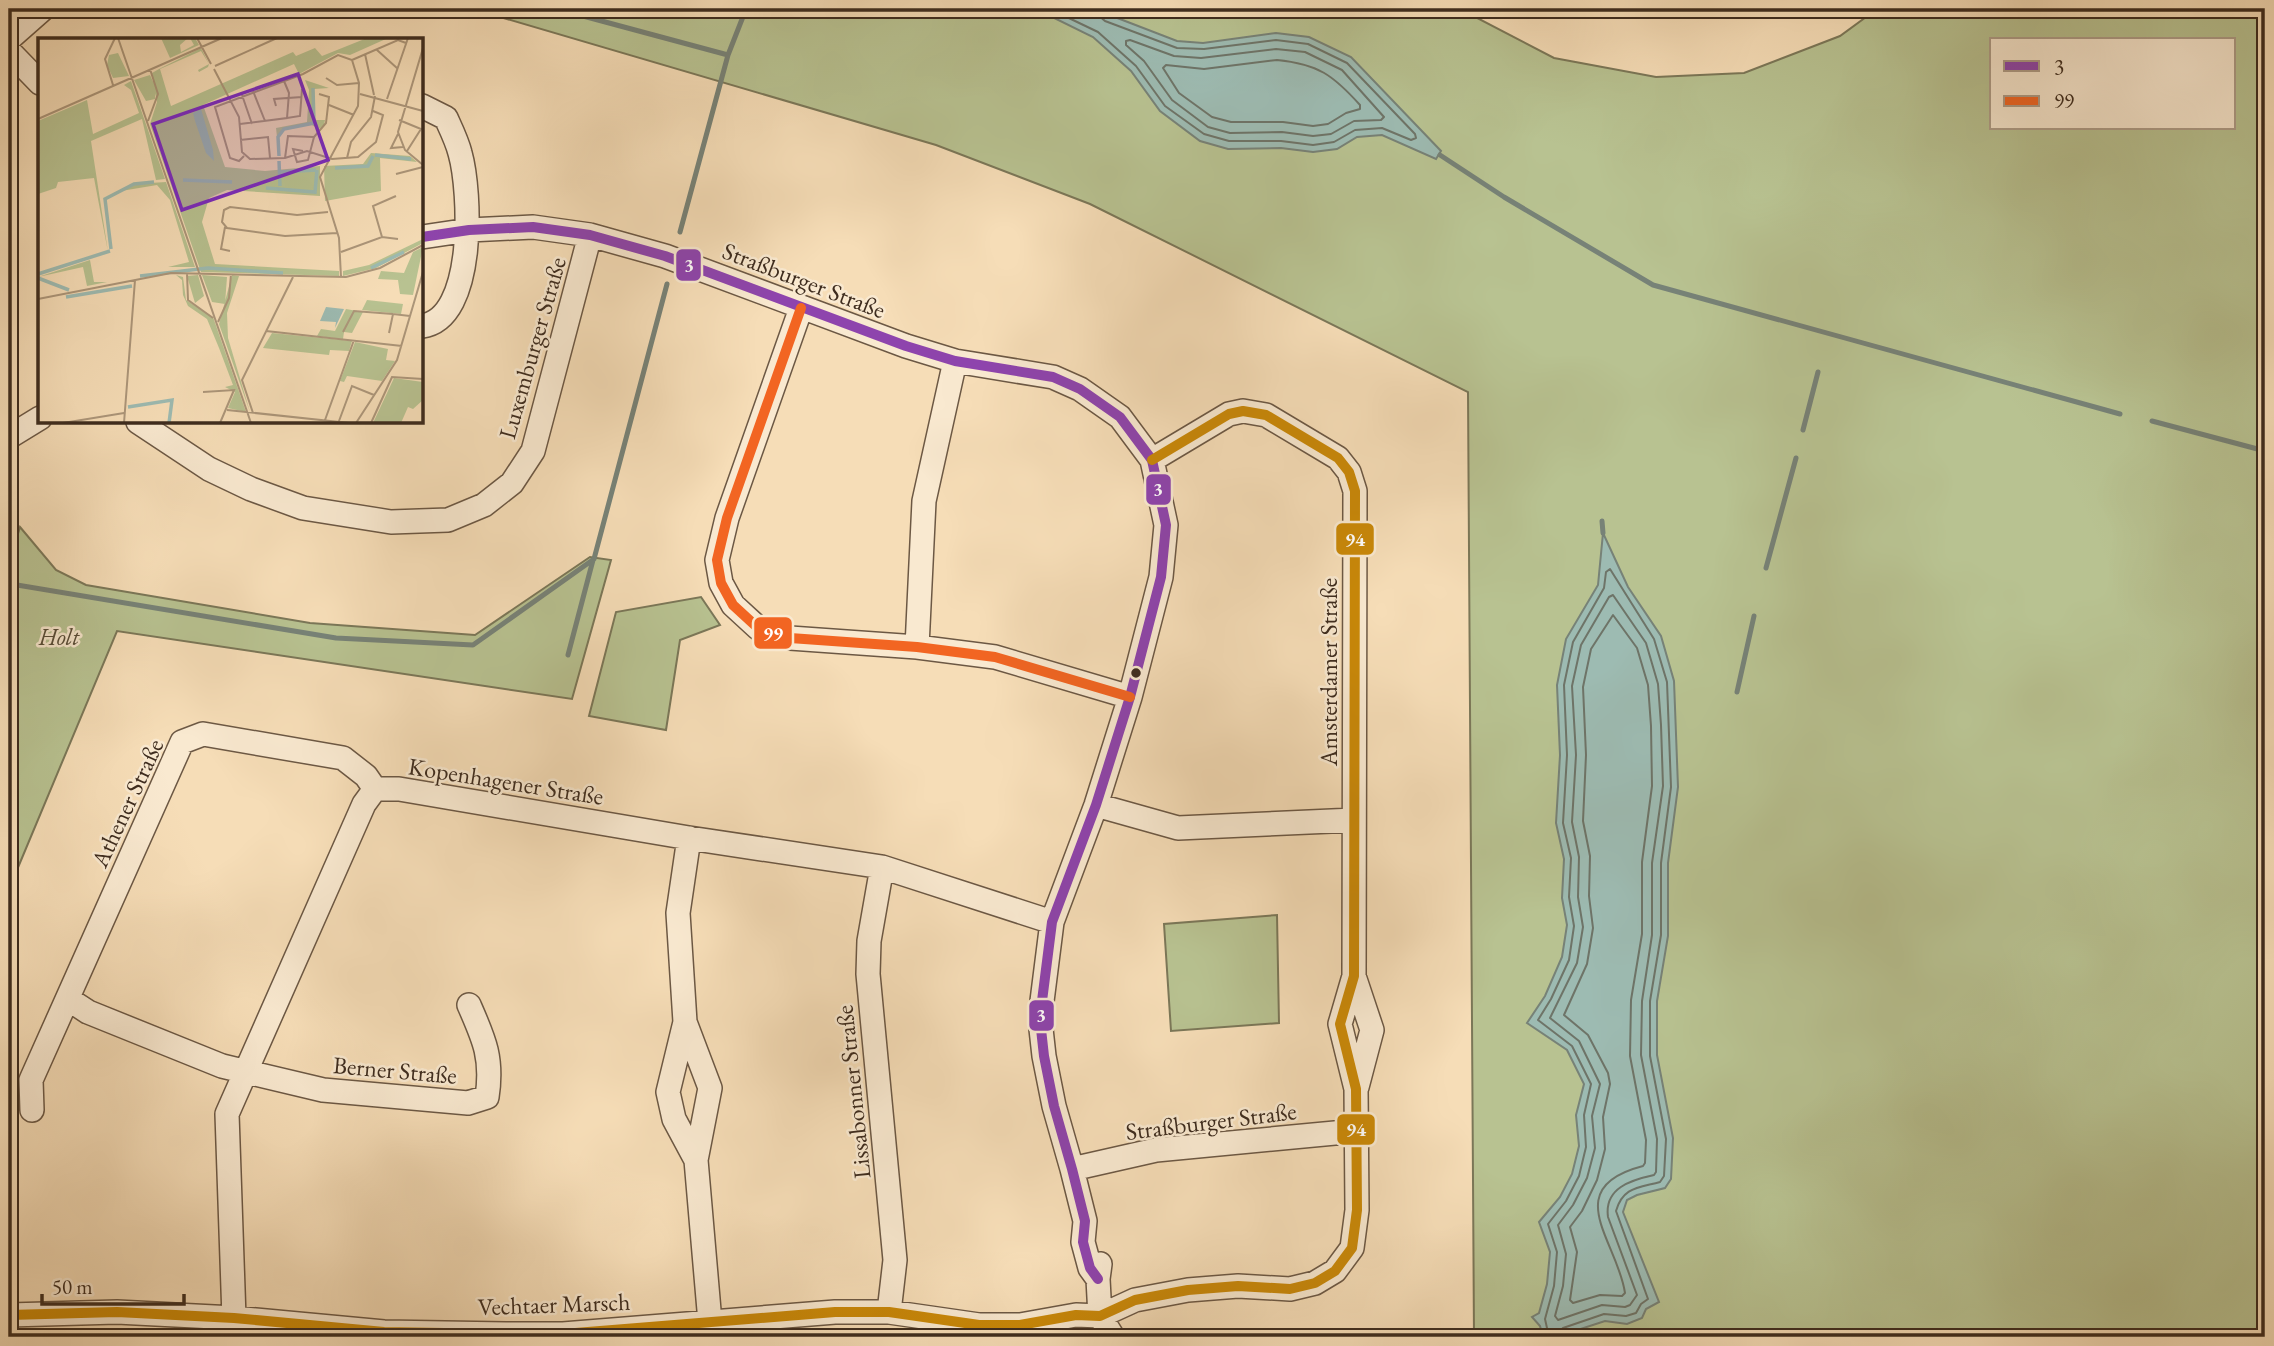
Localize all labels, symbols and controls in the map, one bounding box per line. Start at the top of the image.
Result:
inset map [38,38,424,424]
legend [1990,38,2236,130]
text: 3 [2054,53,2064,80]
text: 99 [2054,87,2074,114]
street label: Straßburger Straße [718,235,890,325]
line badge: 3 [675,248,702,282]
street label: Luxemburger Straße [491,253,573,443]
text: 3 [684,253,694,278]
line badge: 3 [1145,473,1172,506]
text: 3 [1153,477,1163,502]
line badge: 94 [1335,522,1375,556]
text: 94 [1345,527,1366,552]
street label: Amsterdamer Straße [1313,578,1344,767]
line badge: 99 [753,616,793,650]
park label: Holt [38,621,80,652]
text: 99 [763,621,783,646]
unlabelled marker [1129,666,1143,680]
street label: Athener Straße [83,734,170,873]
street label: Kopenhagener Straße [406,750,606,812]
line badge: 3 [1028,999,1055,1032]
text: 3 [1036,1003,1046,1028]
street label: Lissabonner Straße [828,1004,878,1180]
street label: Berner Straße [332,1049,458,1091]
street label: Straßburger Straße [1124,1095,1298,1147]
line badge: 94 [1336,1113,1376,1146]
text: 94 [1346,1117,1367,1142]
scale bar [42,1262,184,1306]
text: 50 m [52,1273,93,1300]
street label: Vechtaer Marsch [477,1286,631,1322]

